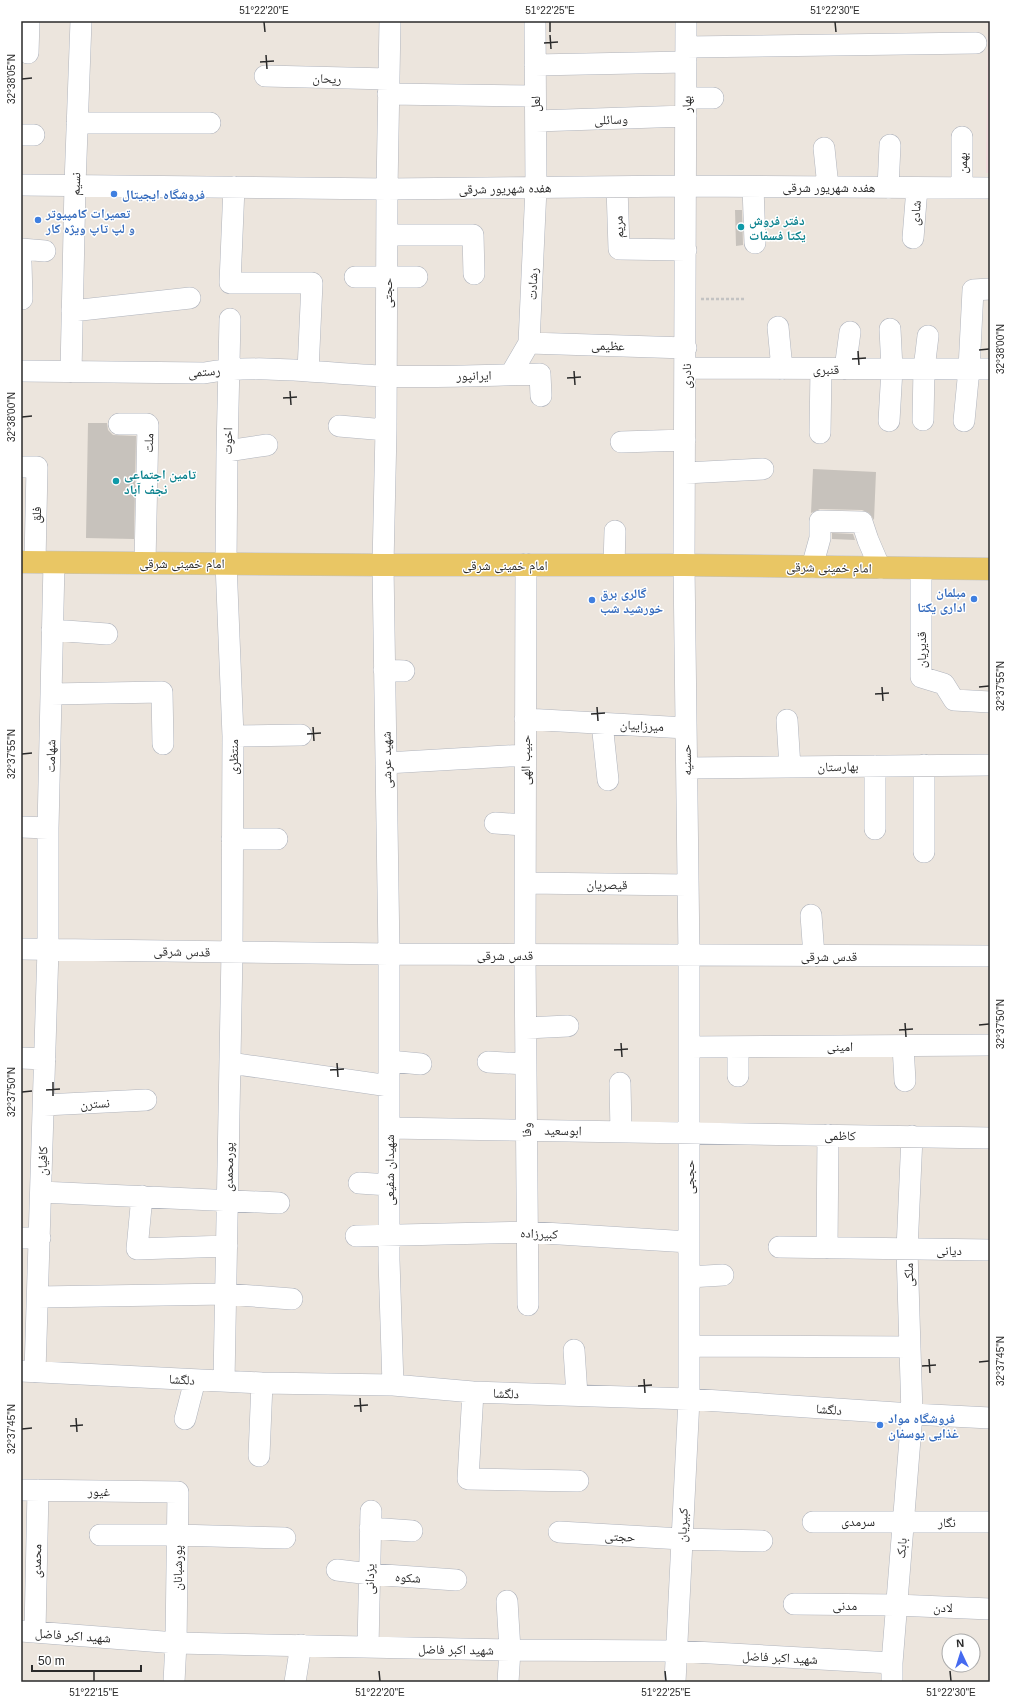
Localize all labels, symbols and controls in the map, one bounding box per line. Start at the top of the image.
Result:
text: 51°22'20"E [239,5,289,16]
text: 51°22'25"E [525,5,575,16]
text: 51°22'30"E [810,5,860,16]
text: 32°38'05"N [6,54,17,104]
street label: ریحان [312,70,342,88]
street label: لعل [528,96,544,112]
street label: بهار [679,96,695,113]
street label: وسائلی [594,111,628,129]
street label: بهمن [955,152,971,174]
street label: نسیم [68,172,84,196]
street label: هفده شهریور شرقی [458,180,552,198]
street label: هفده شهریور شرقی [783,180,875,196]
place label: فروشگاه ایجیتال [122,187,205,202]
marker: فروشگاه ایجیتال [109,189,119,199]
street label: شادی [907,200,925,226]
place label: تعمیرات کامپیوتر و لپ تاپ ویژه کار [45,206,135,237]
place label: دفتر فروش یکتا فسفات [749,213,806,243]
marker: تعمیرات کامپیوتر و لپ تاپ ویژه کار [33,215,43,225]
street label: مریم [611,215,627,238]
marker: دفتر فروش یکتا فسفات [736,222,746,232]
street label: رشادت [524,268,542,300]
street label: حجتی [380,278,396,308]
text: 32°38'00"N [995,324,1006,374]
street label: عظیمی [591,337,626,355]
street label: قنبری [813,362,839,378]
street label: رستمی [187,363,221,381]
street label: نادری [679,363,695,389]
street label: ایرانپور [455,368,492,384]
text: 32°38'00"N [6,392,17,442]
street label: اخوت [220,427,236,455]
street label: ملت [141,433,156,453]
place label: تامین اجتماعی نجف آباد [124,467,197,497]
marker: تامین اجتماعی نجف آباد [111,476,121,486]
street label: فلق [29,506,45,524]
street label: امام خمینی شرقی [139,556,225,572]
street label: امام خمینی شرقی [462,558,548,574]
street label: امام خمینی شرقی [786,559,872,577]
place label: مبلمان اداری یکتا [917,585,966,615]
place label: گالری برق خورشید شب [600,586,663,616]
marker: مبلمان اداری یکتا [969,594,979,604]
marker: گالری برق خورشید شب [587,595,597,605]
street label: قدیریان [914,632,930,668]
text: 32°37'55"N [995,661,1006,711]
street label: میرزاییان [620,717,664,735]
text: 32°37'55"N [6,729,17,779]
street label: شهید عرشی [379,731,395,789]
street label: حبیب الهی [518,735,534,785]
street label: شهامت [43,739,58,773]
street label: منتظری [226,739,242,775]
street label: حسنیه [679,744,694,776]
street label: بهارستان [817,759,859,775]
street label: قیصریان [586,877,628,893]
street label: قدس شرقی [154,944,210,960]
street label: قدس شرقی [477,948,533,964]
street label: قدس شرقی [801,949,857,965]
text: 32°37'50"N [995,999,1006,1049]
street label: امینی [827,1039,853,1055]
text: 32°37'50"N [6,1067,17,1117]
street label: نسترن [80,1095,110,1113]
street label: وفا [519,1122,535,1138]
street label: ابوسعید [544,1123,582,1139]
street label: کاظمی [824,1128,856,1144]
street label: شهیدان شفیعی [382,1134,398,1206]
street label: پورمحمدی [221,1142,238,1192]
street label: کافیان [34,1145,52,1176]
street label: حججی [682,1160,698,1194]
street label: کبیرزاده [520,1225,559,1243]
street label: دیانی [936,1243,962,1259]
street label: ملکی [901,1263,917,1287]
text: 32°37'45"N [995,1336,1006,1386]
street label: دلگشا [169,1371,195,1388]
street label: دلگشا [493,1386,519,1401]
street label: دلگشا [815,1401,842,1418]
text: 32°37'45"N [6,1404,17,1454]
place label: فروشگاه مواد غذایی یوسفان [888,1411,959,1442]
marker: فروشگاه مواد غذایی یوسفان [875,1420,885,1430]
street label: غیور [87,1484,111,1500]
street label: کبیریان [674,1507,692,1543]
street label: سرمدی [841,1514,875,1530]
street label: نگار [937,1515,956,1531]
street label: حجتی [604,1528,636,1546]
street label: بابک [893,1537,910,1559]
street label: محمدی [29,1544,45,1578]
street label: پورشبانان [170,1545,186,1591]
street label: یزدانی [362,1564,378,1595]
street label: شکوه [394,1569,421,1587]
street label: مدنی [833,1598,857,1614]
street label: لادن [933,1600,953,1616]
street label: شهید اکبر فاضل [35,1625,111,1647]
north arrow [941,1633,981,1673]
text: N [956,1637,965,1649]
street label: شهید اکبر فاضل [418,1641,494,1659]
scale bar [32,1647,141,1673]
street label: شهید اکبر فاضل [742,1648,818,1668]
text: 50 m [38,1654,65,1668]
text: 51°22'15"E [69,1687,119,1698]
text: 51°22'20"E [355,1687,405,1698]
text: 51°22'25"E [641,1687,691,1698]
text: 51°22'30"E [926,1687,976,1698]

